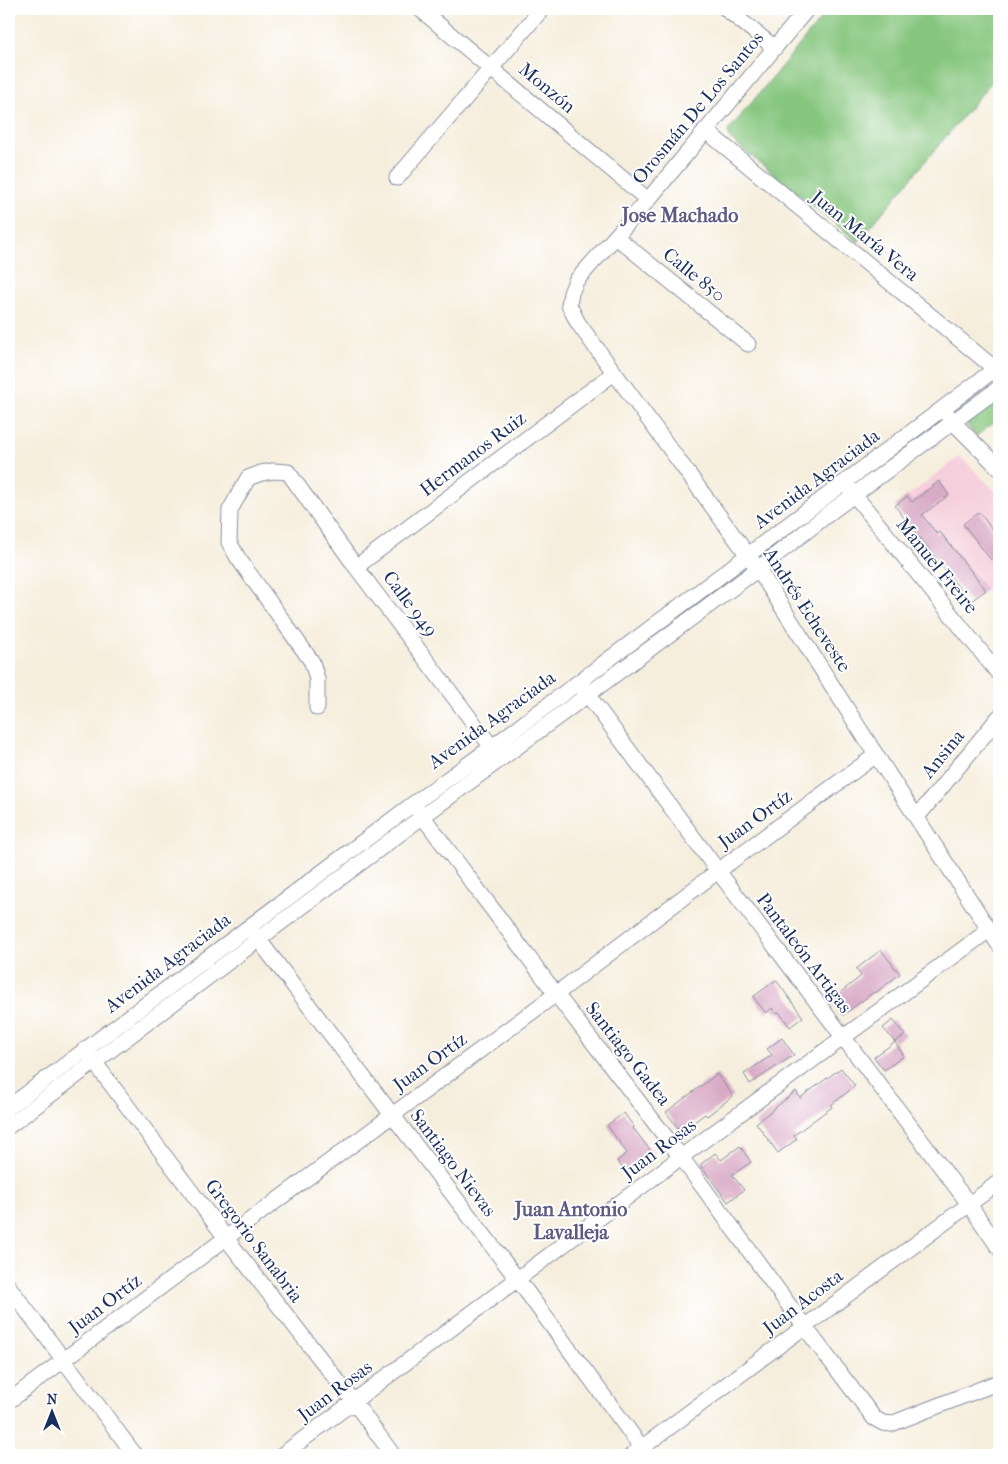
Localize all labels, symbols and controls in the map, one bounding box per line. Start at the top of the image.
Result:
street label: Orosmán De Los Santos [628,27,768,189]
street label: Monzón [514,58,580,118]
street label: Juan María Vera [805,185,923,286]
district label: Jose Machado [620,204,738,227]
street label: Calle 850 [658,243,730,307]
street label: Hermanos Ruiz [416,407,530,501]
street label: Avenida Agraciada [749,424,884,534]
street label: Manuel Freire [892,514,982,618]
street label: Andrés Echeveste [758,543,855,676]
street label: Calle 949 [378,567,442,641]
street label: Avenida Agraciada [423,666,560,774]
street label: Ansina [916,725,969,783]
street label: Juan Ortíz [712,785,796,854]
street label: Pantaleón Artigas [752,889,856,1017]
street label: Avenida Agraciada [100,908,235,1018]
street label: Santiago Gadea [581,998,675,1110]
street label: Juan Ortíz [387,1028,471,1097]
street label: Santiago Nievas [406,1105,500,1221]
street label: Juan Rosas [616,1114,701,1185]
street label: Gregorio Sanabria [201,1175,308,1307]
district label: Juan Antonio Lavalleja [513,1198,627,1244]
street label: Juan Acosta [757,1265,847,1340]
street label: Juan Ortíz [63,1269,146,1340]
street label: Juan Rosas [292,1356,377,1427]
north arrow [28,1386,78,1436]
text: N [47,1391,58,1408]

